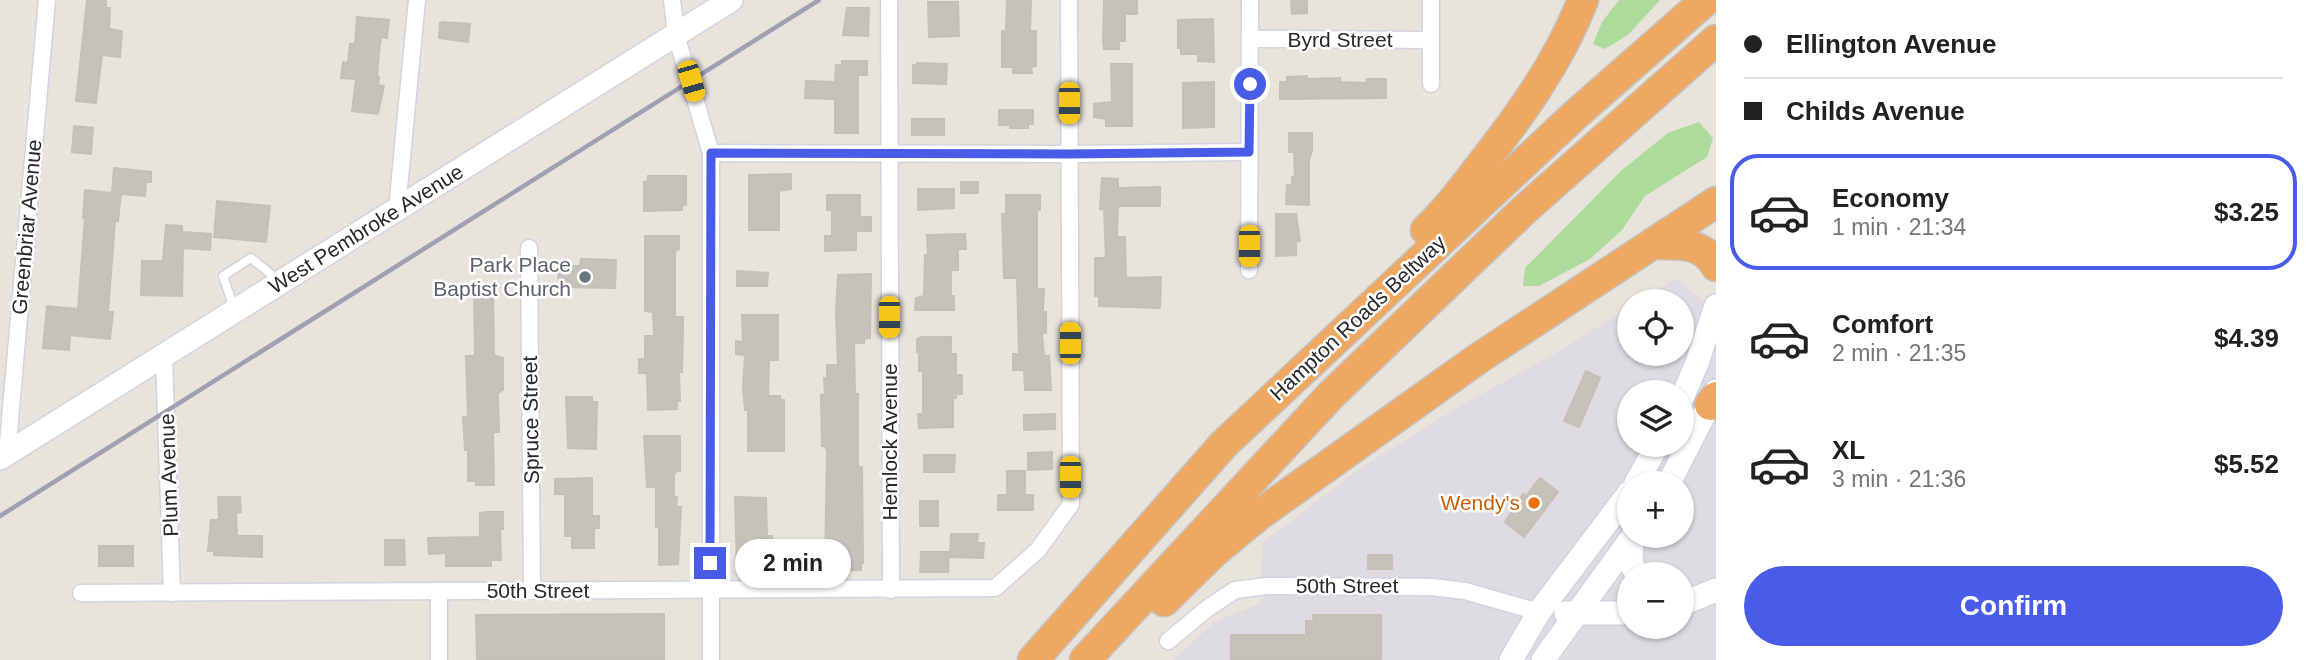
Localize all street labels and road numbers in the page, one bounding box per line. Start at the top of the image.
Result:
street label: Byrd Street [1287,28,1393,51]
street label: Greenbriar Avenue [7,138,46,316]
street label: West Pembroke Avenue [264,159,467,298]
street label: Hampton Roads Beltway [1265,230,1450,405]
street label: Spruce Street [518,355,543,484]
street label: Hemlock Avenue [878,363,901,521]
street label: Plum Avenue [155,413,182,537]
street label: 50th Street [1296,574,1399,597]
street label: 50th Street [487,579,590,602]

